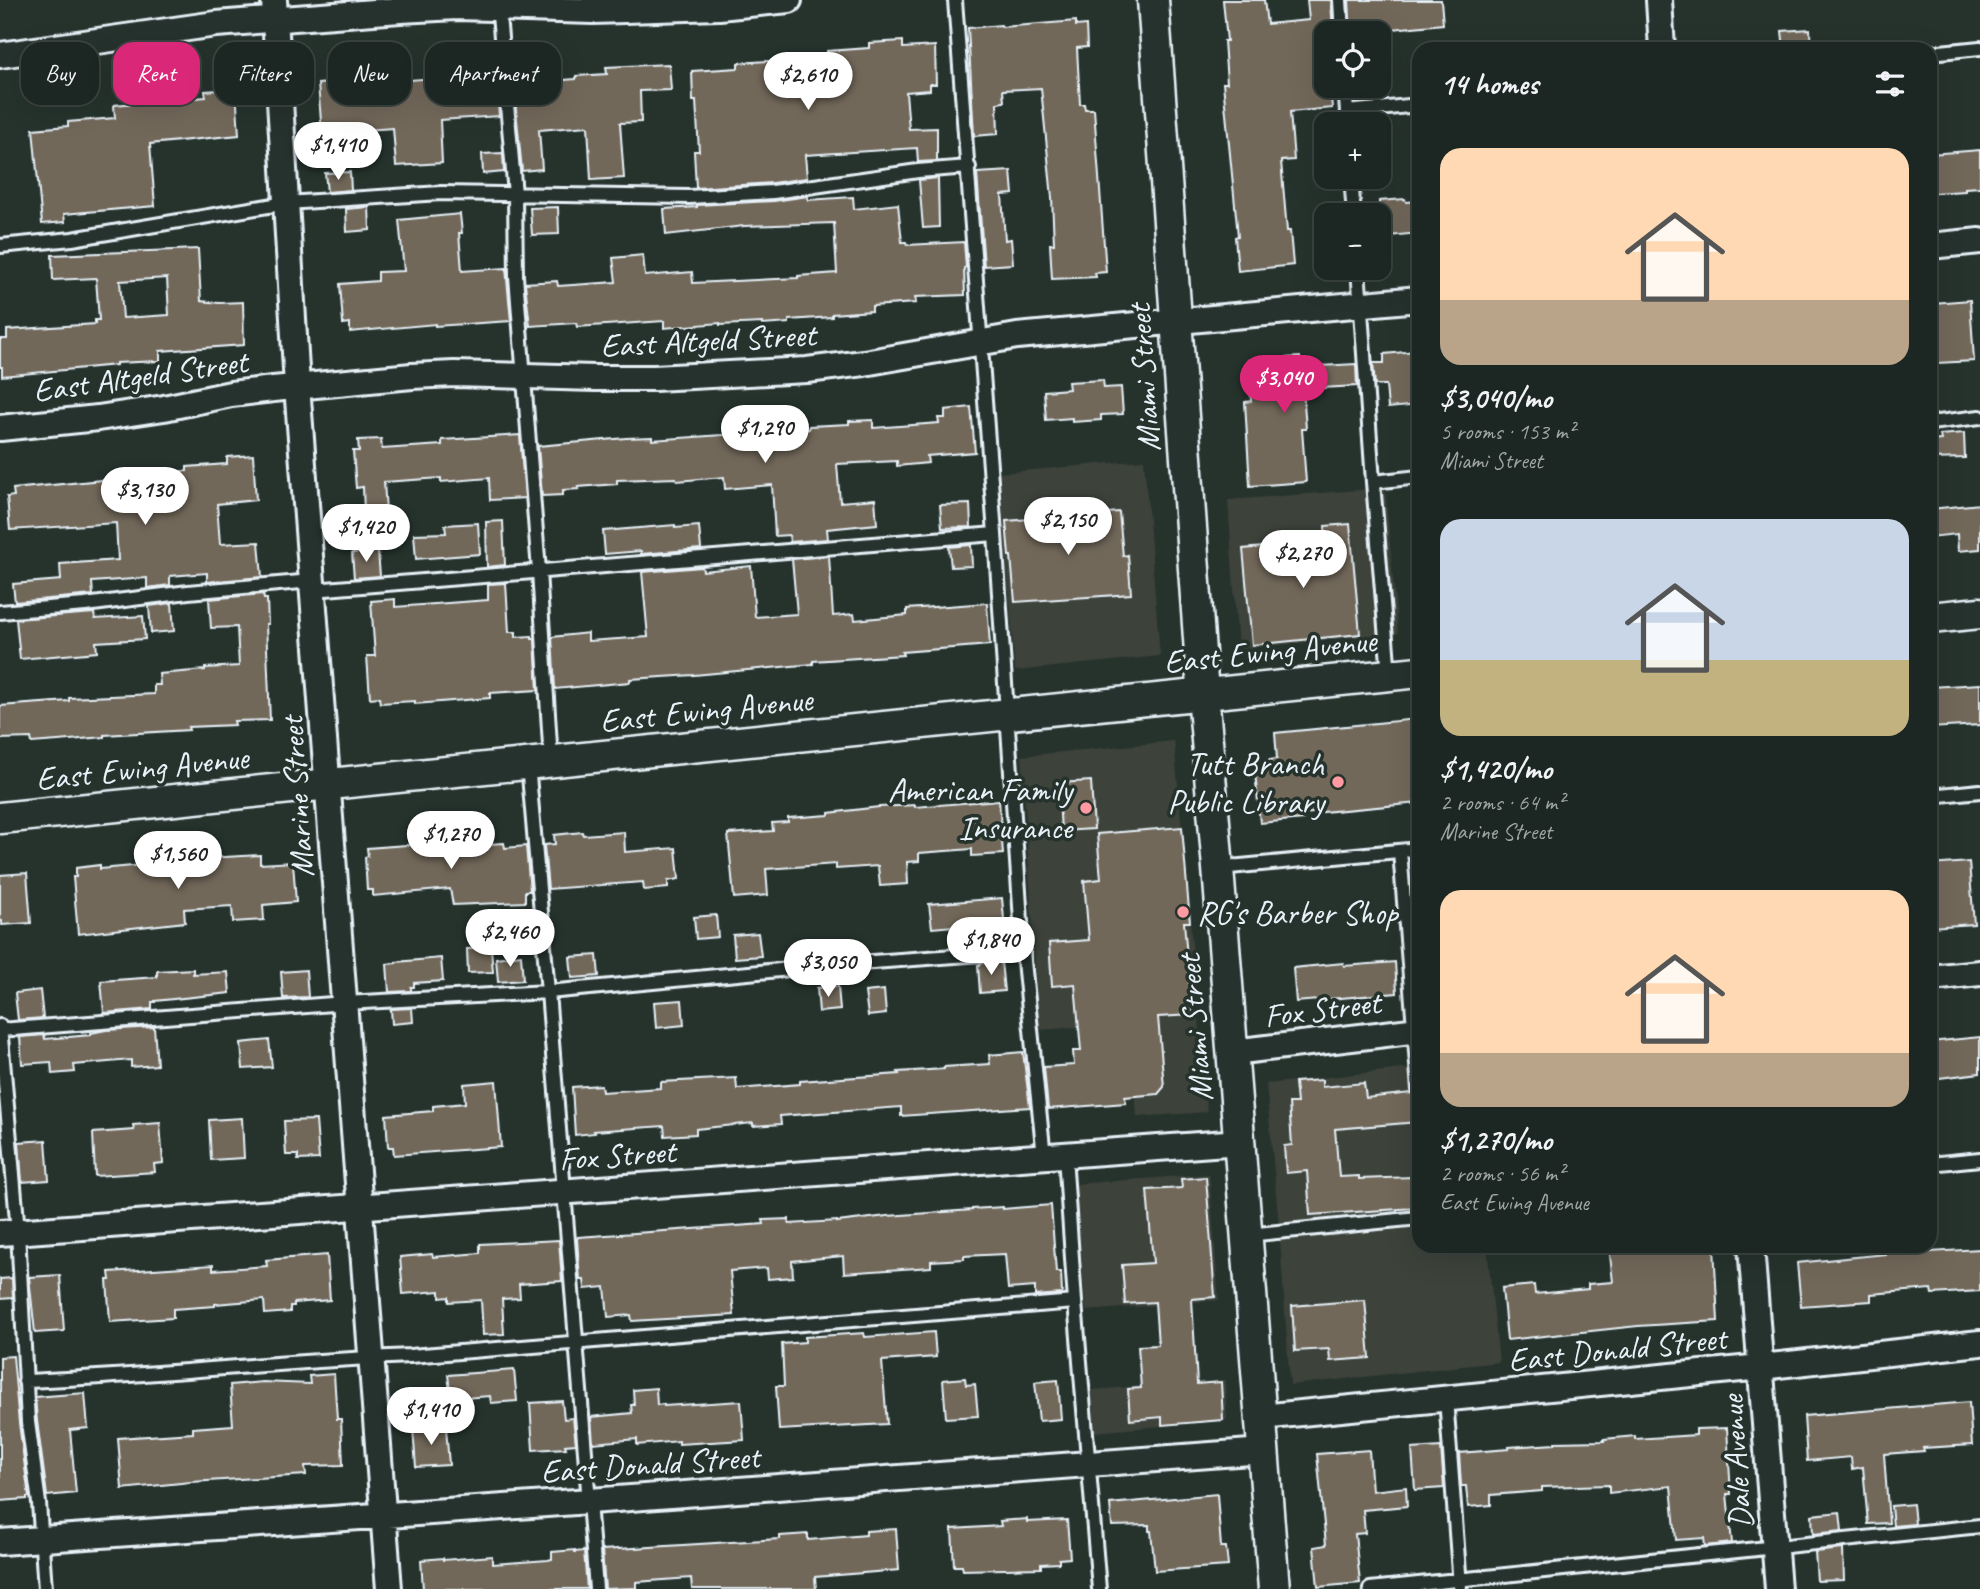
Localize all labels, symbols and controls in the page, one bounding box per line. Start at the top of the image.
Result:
map controls [1314,21,1391,280]
button: locate [1314,21,1391,98]
chip: Buy [21,42,99,105]
chip: Rent [113,42,200,105]
chip: Filters [214,42,314,105]
chip: New [328,42,411,105]
chip: Apartment [425,42,561,105]
pin: $2,610 [751,52,865,112]
text: $2,610 [780,60,836,89]
text: 14 homes [1440,65,1538,103]
icon: filters [1871,65,1909,103]
button: + [1314,112,1391,189]
pin: $1,410 [281,122,395,182]
text: $1,410 [310,130,366,159]
icon: home [1612,194,1738,320]
button: − [1314,203,1391,280]
street label: Miami Street [1118,300,1170,453]
street label: East Altgeld Street [599,313,820,367]
street label: East Altgeld Street [31,340,253,412]
pin: $3,040 [1227,356,1341,415]
text: $3,040 [1256,363,1312,392]
text: $3,040/mo [1440,379,1552,417]
pin: $1,290 [708,406,822,465]
text: $1,290 [737,413,793,442]
text: 5 rooms · 153 m² [1440,417,1575,446]
text: Miami Street [1440,446,1543,475]
pin: $3,130 [88,468,202,527]
text: $3,130 [117,475,173,504]
pin: $2,150 [1011,498,1125,557]
pin: $1,420 [309,504,423,564]
text: $2,150 [1040,505,1096,534]
text: $1,420 [338,512,394,541]
pin: $2,270 [1246,530,1360,590]
text: $2,270 [1275,538,1331,567]
icon: home [1612,565,1738,691]
street label: East Ewing Avenue [1162,619,1381,683]
street label: East Ewing Avenue [598,678,817,742]
street label: Marine Street [270,712,324,879]
street label: East Ewing Avenue [34,736,253,800]
place label: Tutt Branch Public Library [1167,743,1327,823]
text: $1,420/mo [1440,750,1552,788]
place label: American Family Insurance [888,769,1075,849]
marker: Tutt Branch Public Library [1330,774,1346,790]
text: 2 rooms · 64 m² [1440,788,1564,817]
marker: American Family Insurance [1078,800,1094,816]
pin: $1,270 [394,812,508,871]
text: Marine Street [1440,817,1552,846]
text: $1,270 [423,819,479,848]
pin: $1,560 [121,832,235,891]
text: $1,560 [150,839,206,868]
place label: RG's Barber Shop [1197,892,1400,934]
marker: RG's Barber Shop [1175,904,1191,920]
pin: $2,460 [453,909,567,969]
text: $2,460 [482,917,538,946]
pin: $1,840 [934,918,1048,977]
text: $1,840 [963,925,1019,954]
icon: home [1612,936,1738,1062]
pin: $3,050 [771,940,885,999]
text: $3,050 [800,947,856,976]
street label: Miami Street [1167,950,1222,1103]
street label: Fox Street [1262,981,1386,1037]
text: $1,270/mo [1440,1121,1552,1159]
street label: Fox Street [557,1130,680,1180]
text: 2 rooms · 56 m² [1440,1159,1564,1188]
text: East Ewing Avenue [1440,1188,1589,1217]
street label: East Donald Street [1506,1316,1731,1381]
pin: $1,410 [374,1388,488,1447]
street label: Dale Avenue [1710,1391,1762,1530]
text: $1,410 [403,1395,459,1424]
street label: East Donald Street [539,1435,764,1493]

